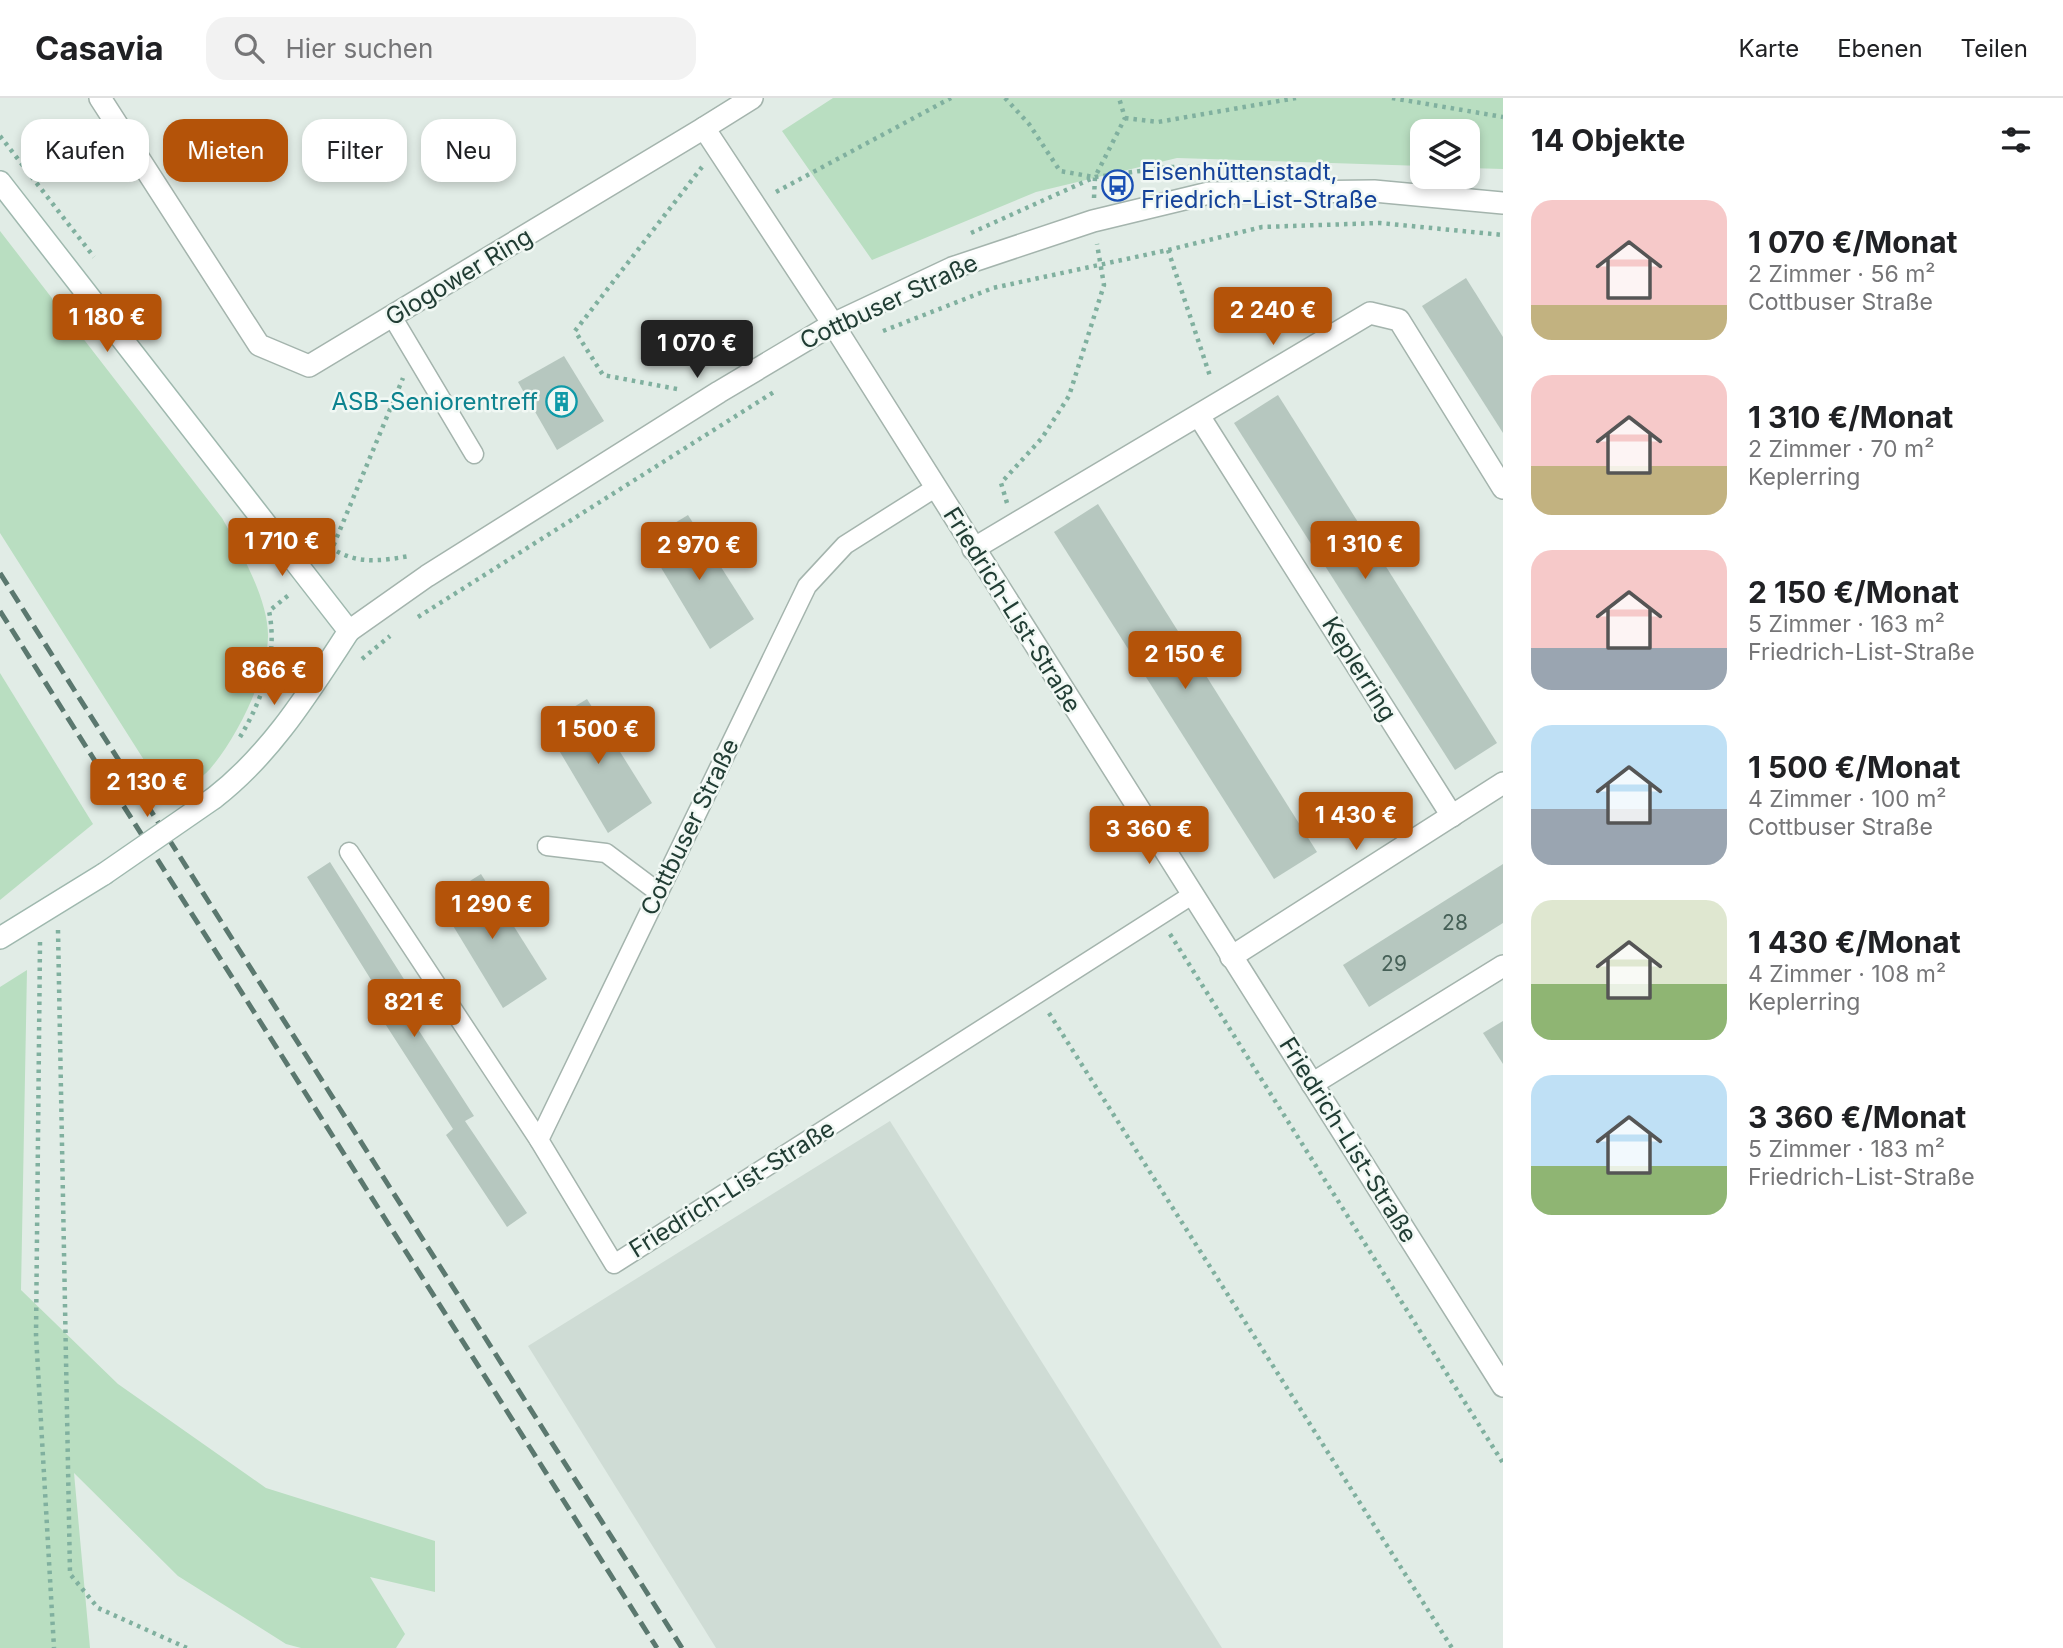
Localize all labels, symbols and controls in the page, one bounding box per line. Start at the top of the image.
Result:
search box [206,17,696,80]
text: Casavia [35,28,164,68]
icon: search [230,29,268,67]
text: Hier suchen [286,33,433,64]
text: Karte [1739,34,1799,63]
text: Ebenen [1837,34,1923,63]
text: Teilen [1961,34,2028,63]
chip: Kaufen [21,119,149,182]
chip: Mieten [163,119,288,182]
chip: Filter [302,119,407,182]
chip: Neu [421,119,516,182]
map controls [1410,119,1480,189]
button: layers [1410,119,1480,189]
icon: filters [1997,121,2035,159]
text: 14 Objekte [1531,122,1685,158]
place label: Eisenhüttenstadt, Friedrich-List-Straße [1141,157,1378,214]
bus stop icon: Eisenhüttenstadt, Friedrich-List-Straße [1101,169,1135,203]
street label: Glogower Ring [380,221,537,332]
text: 1 070 €/Monat [1748,224,1958,260]
icon: home [1587,228,1671,312]
street label: Cottbuser Straße [795,248,982,355]
text: 2 Zimmer · 56 m² [1748,260,1935,288]
pin: 2 240 € [1208,288,1338,347]
text: Cottbuser Straße [1748,288,1933,316]
pin: 1 180 € [42,294,172,354]
text: 2 240 € [1230,296,1316,324]
text: 1 180 € [69,303,145,331]
pin: 1 070 € [632,320,762,380]
text: 1 070 € [657,329,737,357]
building icon: ASB-Seniorentreff [544,385,578,419]
place label: ASB-Seniorentreff [331,387,538,416]
text: 1 310 €/Monat [1748,399,1953,435]
icon: home [1587,403,1671,487]
text: 2 Zimmer · 70 m² [1748,435,1934,463]
text: Keplerring [1748,463,1860,491]
street label: Friedrich-List-Straße [937,502,1087,718]
pin: 1 710 € [217,518,347,578]
pin: 2 970 € [634,522,764,582]
pin: 1 310 € [1300,522,1430,581]
text: 1 710 € [244,527,320,555]
text: 1 310 € [1327,530,1403,558]
text: 2 970 € [657,531,741,559]
text: 2 150 €/Monat [1748,574,1959,610]
icon: home [1587,578,1671,662]
text: 5 Zimmer · 163 m² [1748,610,1945,638]
street label: Keplerring [1316,611,1403,726]
pin: 2 150 € [1120,632,1250,691]
text: Friedrich-List-Straße [1748,638,1975,666]
text: 2 150 € [1144,640,1226,668]
pin: 866 € [225,648,323,707]
text: 866 € [241,656,307,684]
pin: 1 500 € [533,706,663,766]
text: 1 500 € [557,715,639,743]
street label: Cottbuser Straße [634,734,745,920]
text: 1 500 €/Monat [1748,749,1960,785]
icon: home [1587,753,1671,837]
pin: 2 130 € [82,760,212,819]
text: 2 130 € [106,768,188,796]
text: 4 Zimmer · 100 m² [1748,785,1946,813]
pin: 1 430 € [1291,792,1421,852]
text: 1 430 € [1315,801,1397,829]
pin: 3 360 € [1084,806,1214,866]
text: Cottbuser Straße [1748,813,1933,841]
text: 3 360 € [1106,815,1192,843]
pin: 1 290 € [427,882,557,941]
text: 1 290 € [451,890,533,918]
house number: 28 [1442,910,1468,935]
text: 1 430 €/Monat [1748,924,1961,960]
icon: home [1587,928,1671,1012]
house number: 29 [1381,951,1407,976]
text: 4 Zimmer · 108 m² [1748,960,1946,988]
pin: 821 € [365,979,463,1039]
text: 821 € [384,988,444,1016]
text: Keplerring [1748,988,1860,1016]
street label: Friedrich-List-Straße [1273,1032,1423,1248]
text: 3 360 €/Monat [1748,1099,1966,1135]
icon: home [1587,1103,1671,1187]
street label: Friedrich-List-Straße [624,1114,840,1264]
text: 5 Zimmer · 183 m² [1748,1135,1945,1163]
text: Friedrich-List-Straße [1748,1163,1975,1191]

